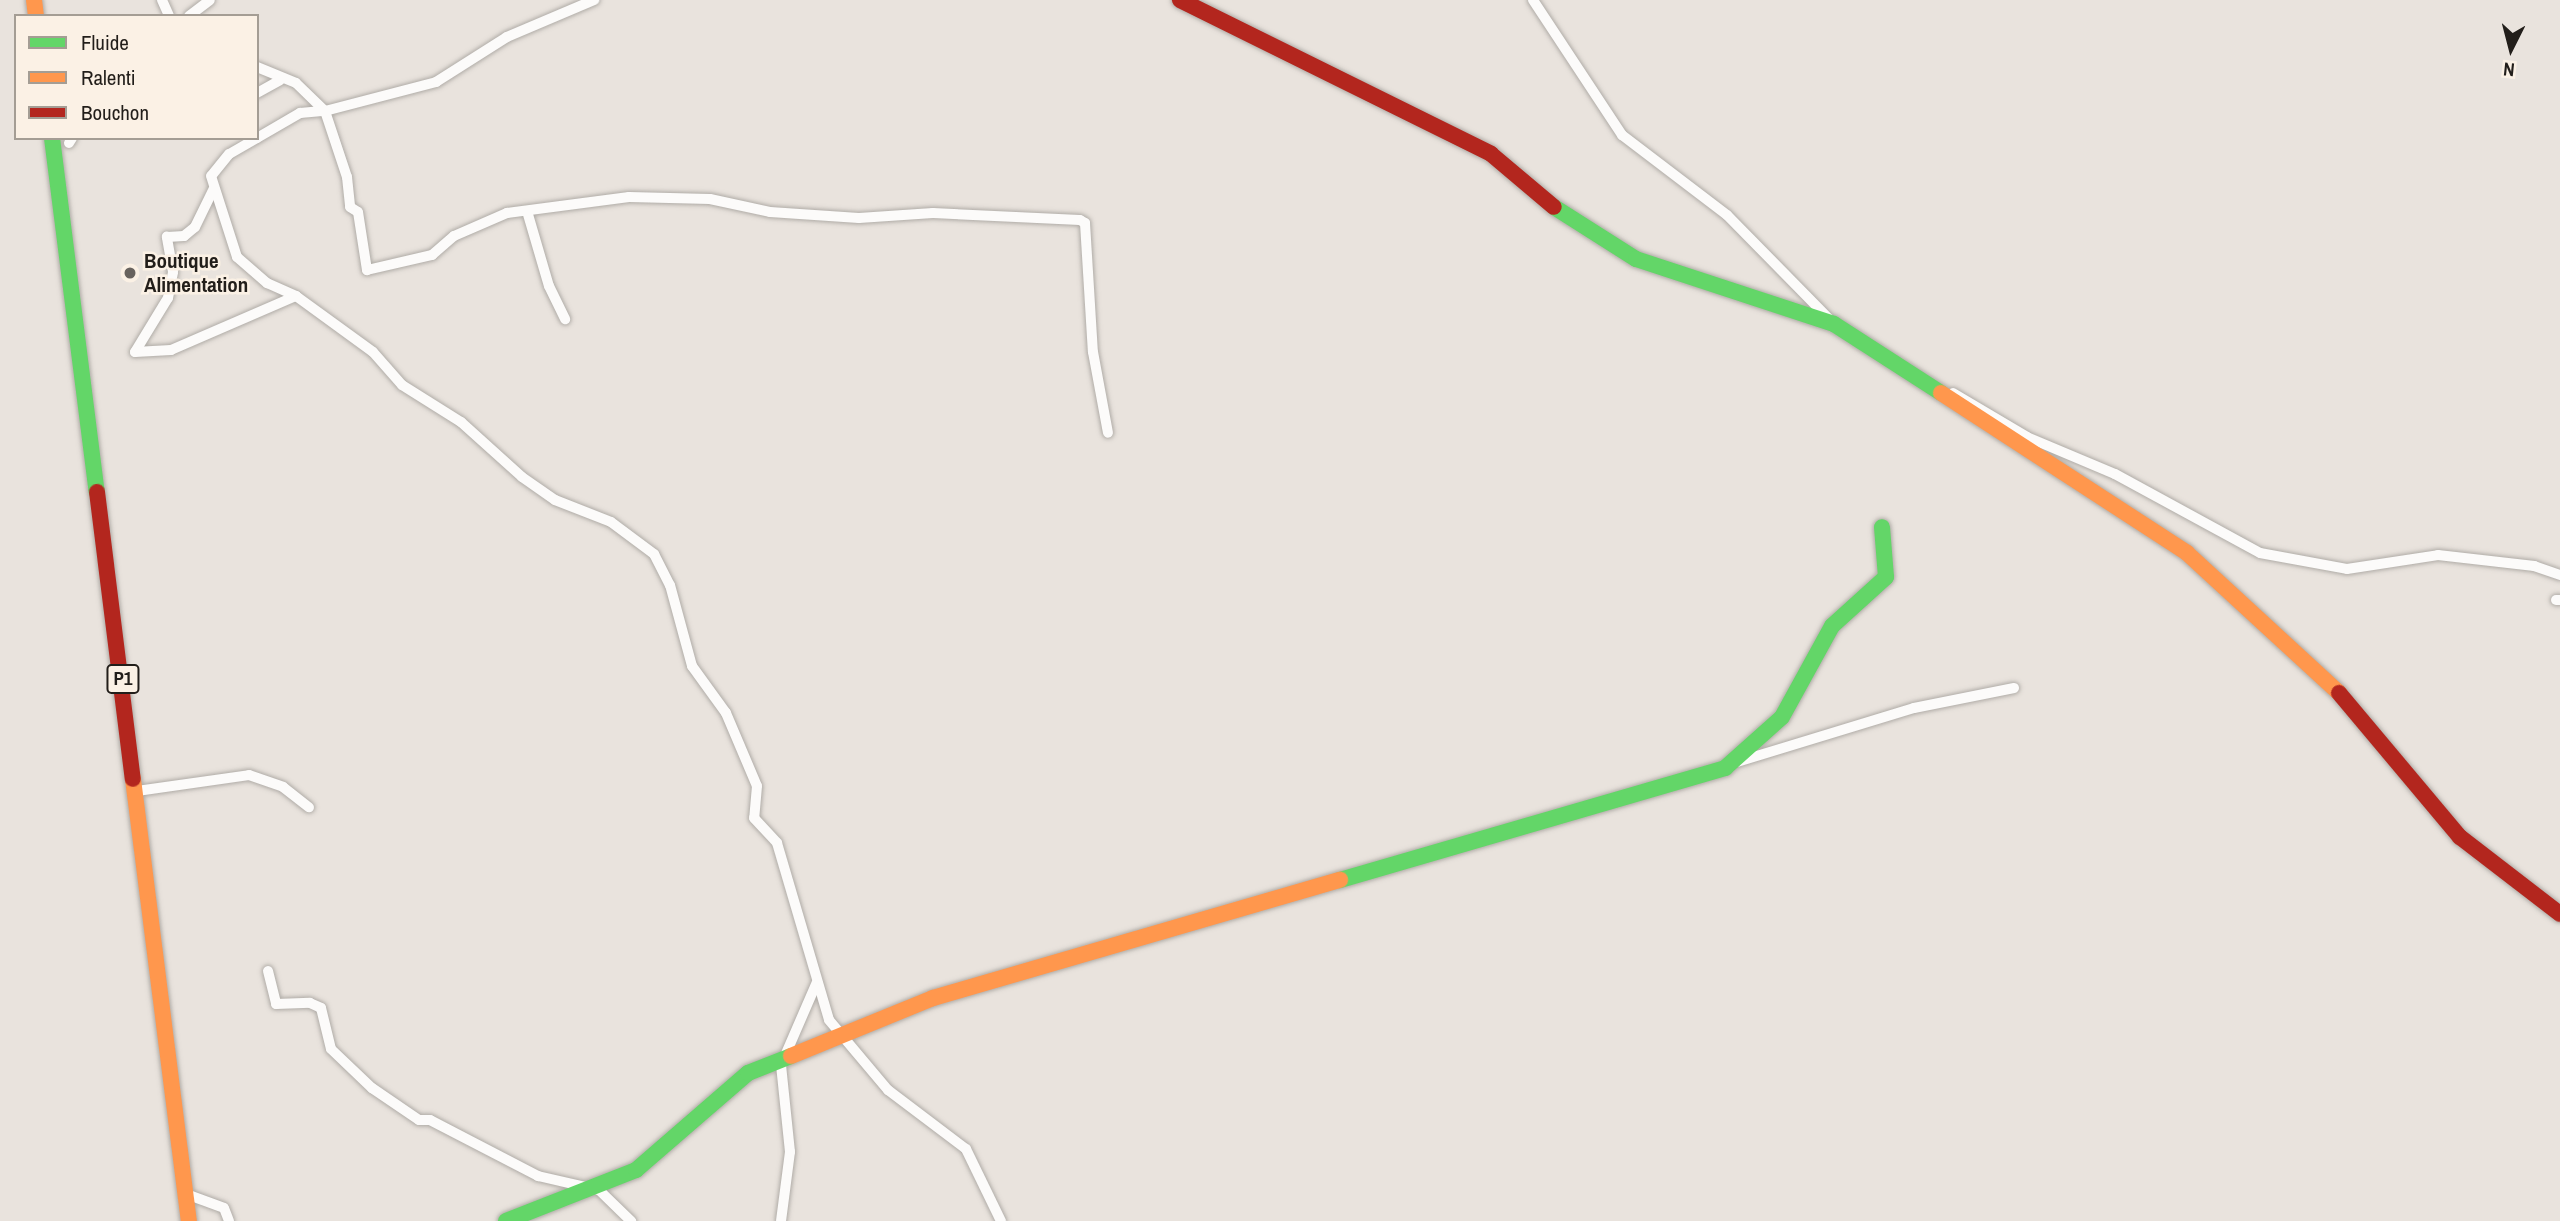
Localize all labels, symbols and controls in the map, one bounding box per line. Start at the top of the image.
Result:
legend [14,14,259,140]
north arrow [2476,14,2546,84]
text: Fluide [81,28,129,57]
text: N [2502,56,2516,83]
text: Ralenti [81,63,136,92]
text: Bouchon [81,98,149,127]
place label: Boutique Alimentation [144,248,248,298]
marker: Boutique Alimentation [122,265,138,281]
road number: P1 [106,664,140,694]

